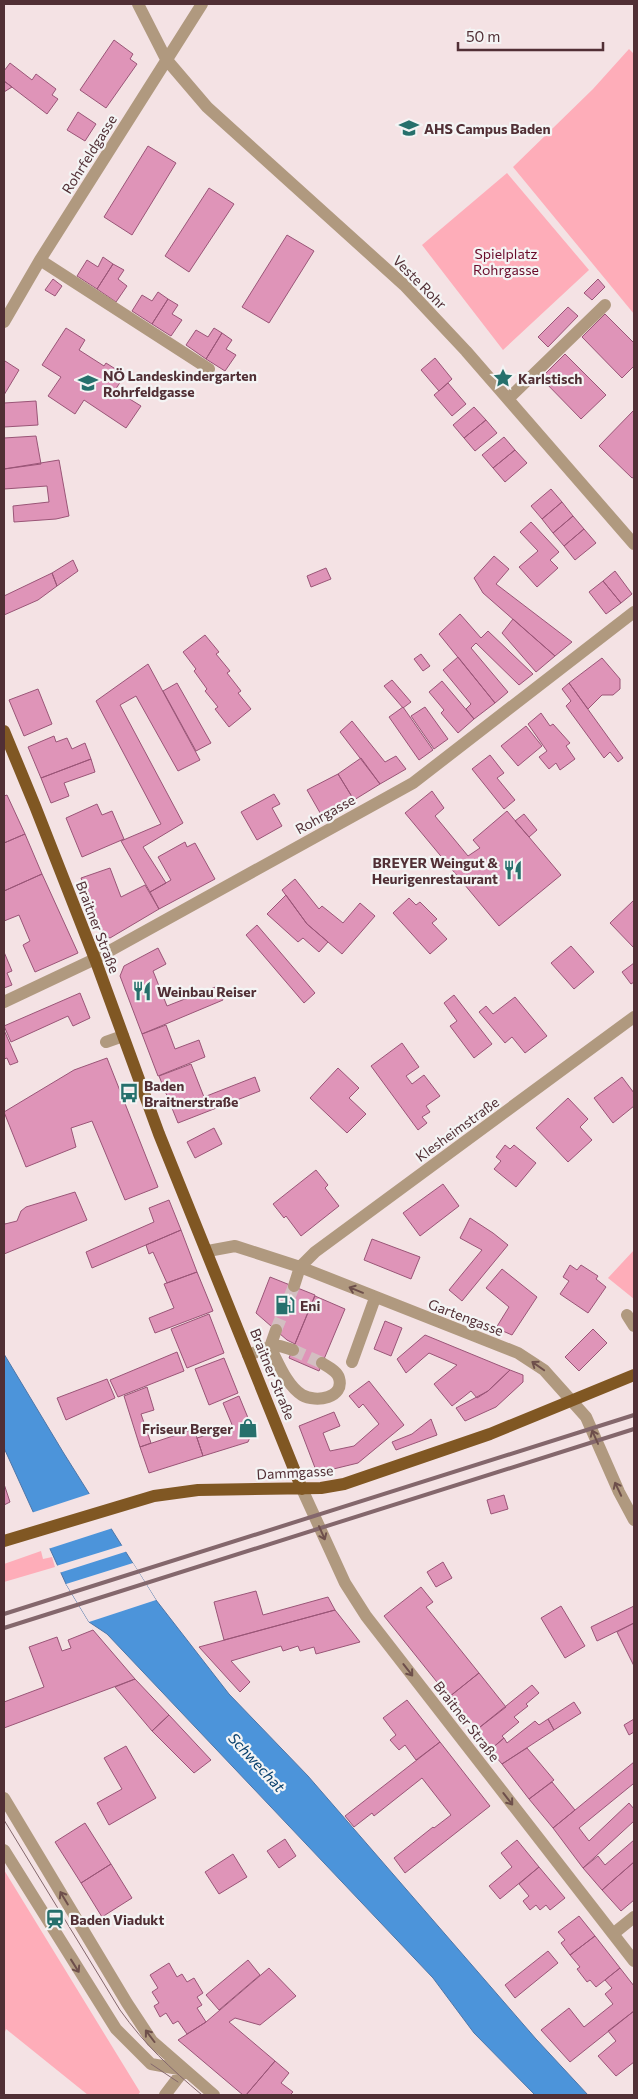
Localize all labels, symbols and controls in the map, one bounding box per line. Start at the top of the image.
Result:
scale bar [458,20,603,52]
text: 50 m [466,27,500,45]
street label: Rohrfeldgasse [58,111,120,197]
school or university icon: AHS Campus Baden [398,117,420,139]
place label: AHS Campus Baden [424,120,551,137]
park label: Spielplatz Rohrgasse [473,245,539,278]
street label: Veste Rohr [390,252,451,313]
place label: NÖ Landeskindergarten Rohrfeldgasse [103,367,257,400]
place icon: Karlstisch [492,367,514,389]
place label: Karlstisch [518,370,582,387]
school or university icon: NÖ Landeskindergarten Rohrfeldgasse [77,372,99,394]
street label: Rohrgasse [292,791,358,837]
place label: BREYER Weingut & Heurigenrestaurant [372,854,498,887]
restaurant icon: BREYER Weingut & Heurigenrestaurant [502,859,524,881]
street label: Braitner Straße [73,879,123,975]
restaurant icon: Weinbau Reiser [131,980,153,1002]
place label: Weinbau Reiser [157,983,257,1000]
place label: Baden Braitnerstraße [144,1077,238,1110]
bus stop icon: Baden Braitnerstraße [118,1082,140,1104]
street label: Klesheimstraße [412,1093,502,1165]
one-way arrow [349,1285,364,1294]
fuel station icon: Eni [274,1294,296,1316]
street label: Gartengasse [426,1295,506,1339]
place label: Eni [300,1297,320,1314]
street label: Braitner Straße [247,1326,299,1422]
one-way arrow [531,1361,545,1371]
shop icon: Friseur Berger [237,1417,259,1439]
place label: Friseur Berger [142,1420,233,1437]
one-way arrow [590,1430,600,1445]
street label: Dammgasse [256,1461,334,1483]
one-way arrow [613,1482,623,1497]
one-way arrow [318,1525,328,1540]
one-way arrow [403,1663,413,1677]
street label: Braitner Straße [430,1677,504,1765]
water label: Schwechat [225,1729,289,1796]
one-way arrow [502,1792,513,1805]
one-way arrow [59,1892,69,1906]
station icon: Baden Viadukt [44,1908,66,1930]
place label: Baden Viadukt [70,1911,164,1928]
one-way arrow [71,1958,81,1972]
one-way arrow [144,2030,155,2043]

